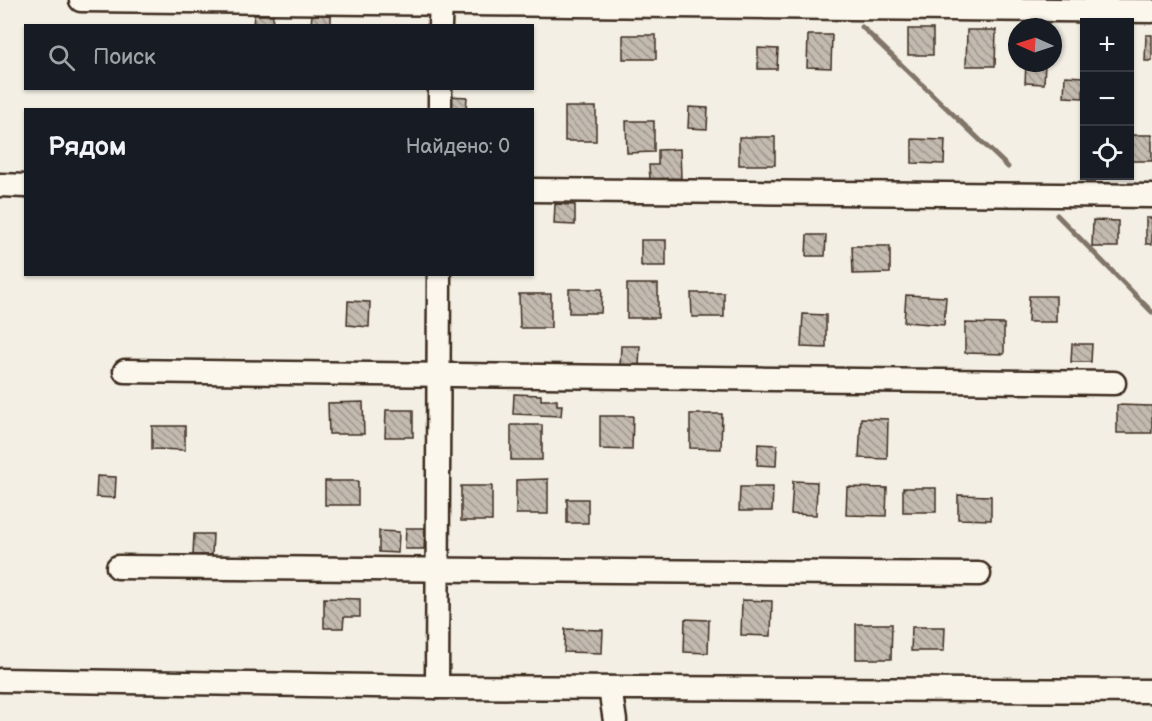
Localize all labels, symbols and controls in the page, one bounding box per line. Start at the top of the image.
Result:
north arrow [1008,18,1062,72]
map controls [1080,18,1134,180]
button: + [1080,18,1134,72]
search box [24,24,534,90]
icon: search [45,41,78,74]
text: Поиск [93,44,156,71]
button: − [1080,72,1134,126]
button: locate [1080,126,1134,180]
text: Рядом [48,132,126,163]
text: Найдено: 0 [406,135,510,159]

